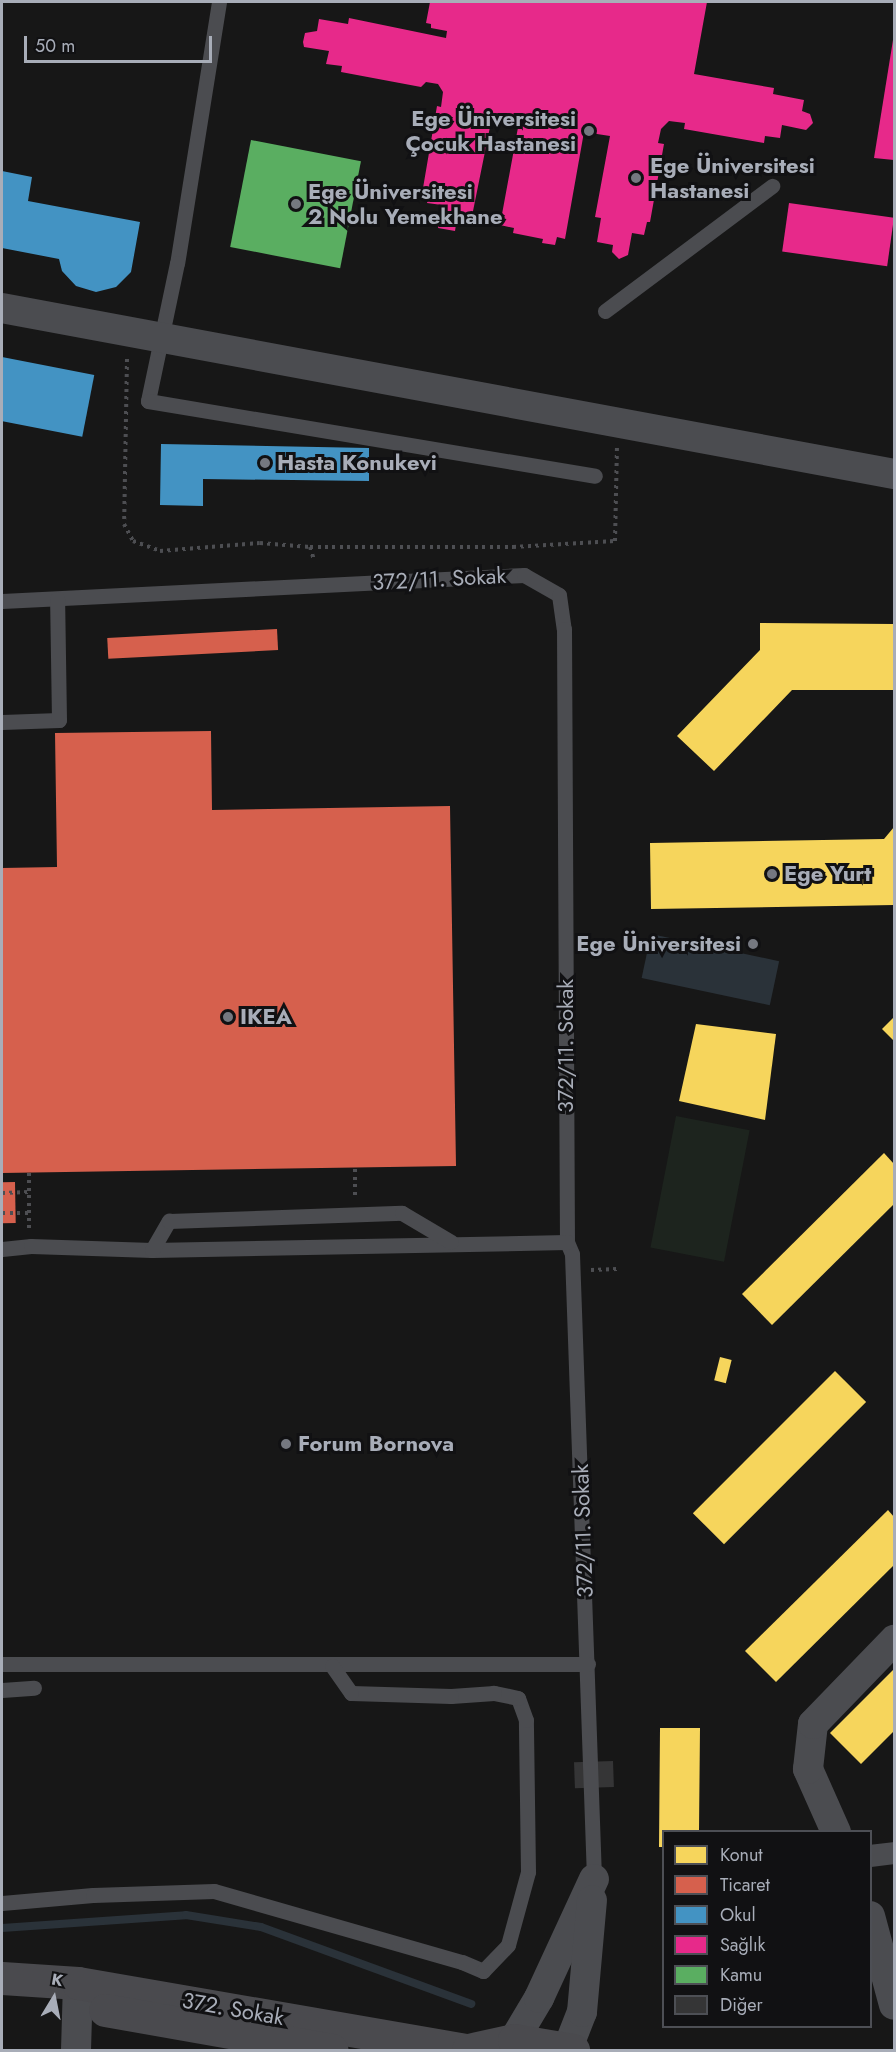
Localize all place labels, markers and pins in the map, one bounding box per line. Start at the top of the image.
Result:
place label: Ege Üniversitesi Çocuk Hastanesi [405,105,576,156]
marker: Ege Üniversitesi Çocuk Hastanesi [580,122,598,140]
place label: Ege Üniversitesi Hastanesi [650,152,815,204]
marker: Ege Üniversitesi Hastanesi [627,169,645,187]
place label: Ege Üniversitesi 2 Nolu Yemekhane [308,178,503,230]
marker: Ege Üniversitesi 2 Nolu Yemekhane [289,197,303,211]
place label: Hasta Konukevi [277,450,437,476]
marker: Hasta Konukevi [258,456,272,470]
place label: Ege Yurt [784,861,871,887]
marker: Ege Yurt [765,867,779,881]
place label: Ege Üniversitesi [576,931,741,957]
marker: Ege Üniversitesi [746,937,760,951]
place label: IKEA [240,1004,292,1030]
marker: IKEA [221,1010,235,1024]
place label: Forum Bornova [298,1431,454,1457]
marker: Forum Bornova [279,1437,293,1451]

